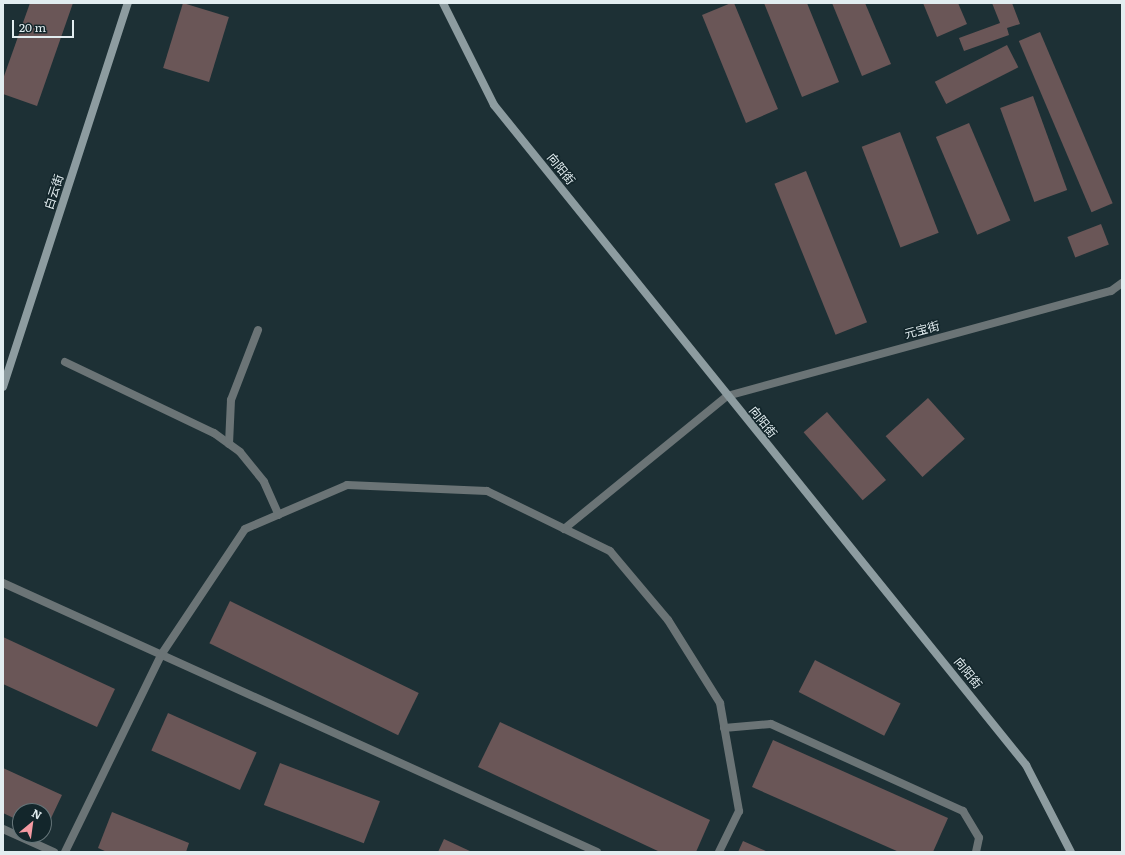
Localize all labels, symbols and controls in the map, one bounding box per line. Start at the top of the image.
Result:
scale bar [14,12,76,38]
text: 20 m [19,18,46,36]
street label: 向阳街 [544,150,578,188]
street label: 白云街 [42,173,66,211]
street label: 元宝街 [903,318,941,342]
street label: 向阳街 [746,403,780,441]
street label: 向阳街 [951,654,985,692]
north arrow [12,803,52,843]
text: N [29,804,45,823]

